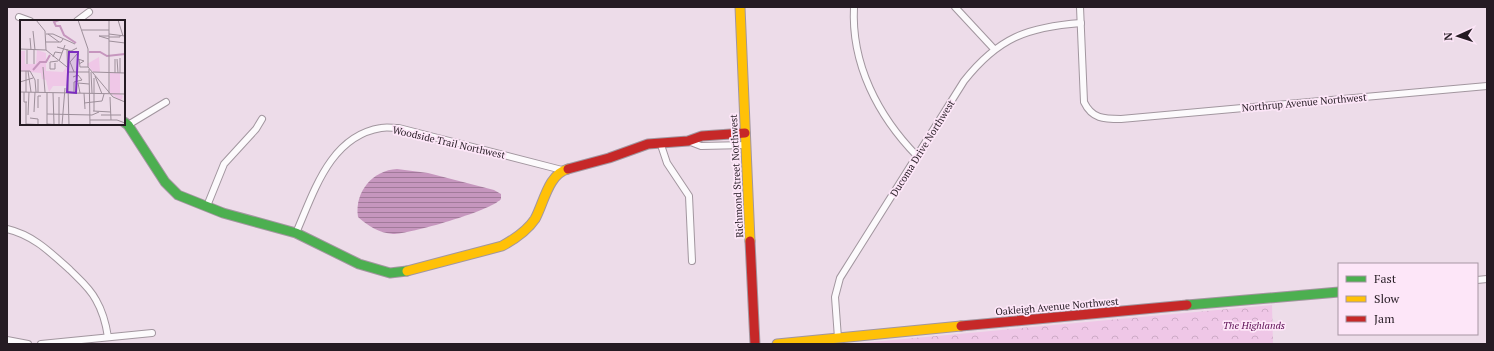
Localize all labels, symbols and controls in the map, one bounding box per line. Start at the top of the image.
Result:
north arrow [1438,16,1478,56]
inset map [20,20,125,125]
text: N [1441,31,1455,41]
street label: Northrup Avenue Northwest [1241,91,1367,114]
street label: Ducoma Drive Northwest [887,97,958,199]
street label: Richmond Street Northwest [727,114,746,238]
street label: Woodside Trail Northwest [391,123,507,162]
legend [1338,263,1478,335]
text: Fast [1374,271,1397,286]
text: Slow [1374,291,1400,306]
street label: Oakleigh Avenue Northwest [995,295,1120,318]
text: Jam [1374,311,1395,326]
park label: The Highlands [1223,319,1285,332]

